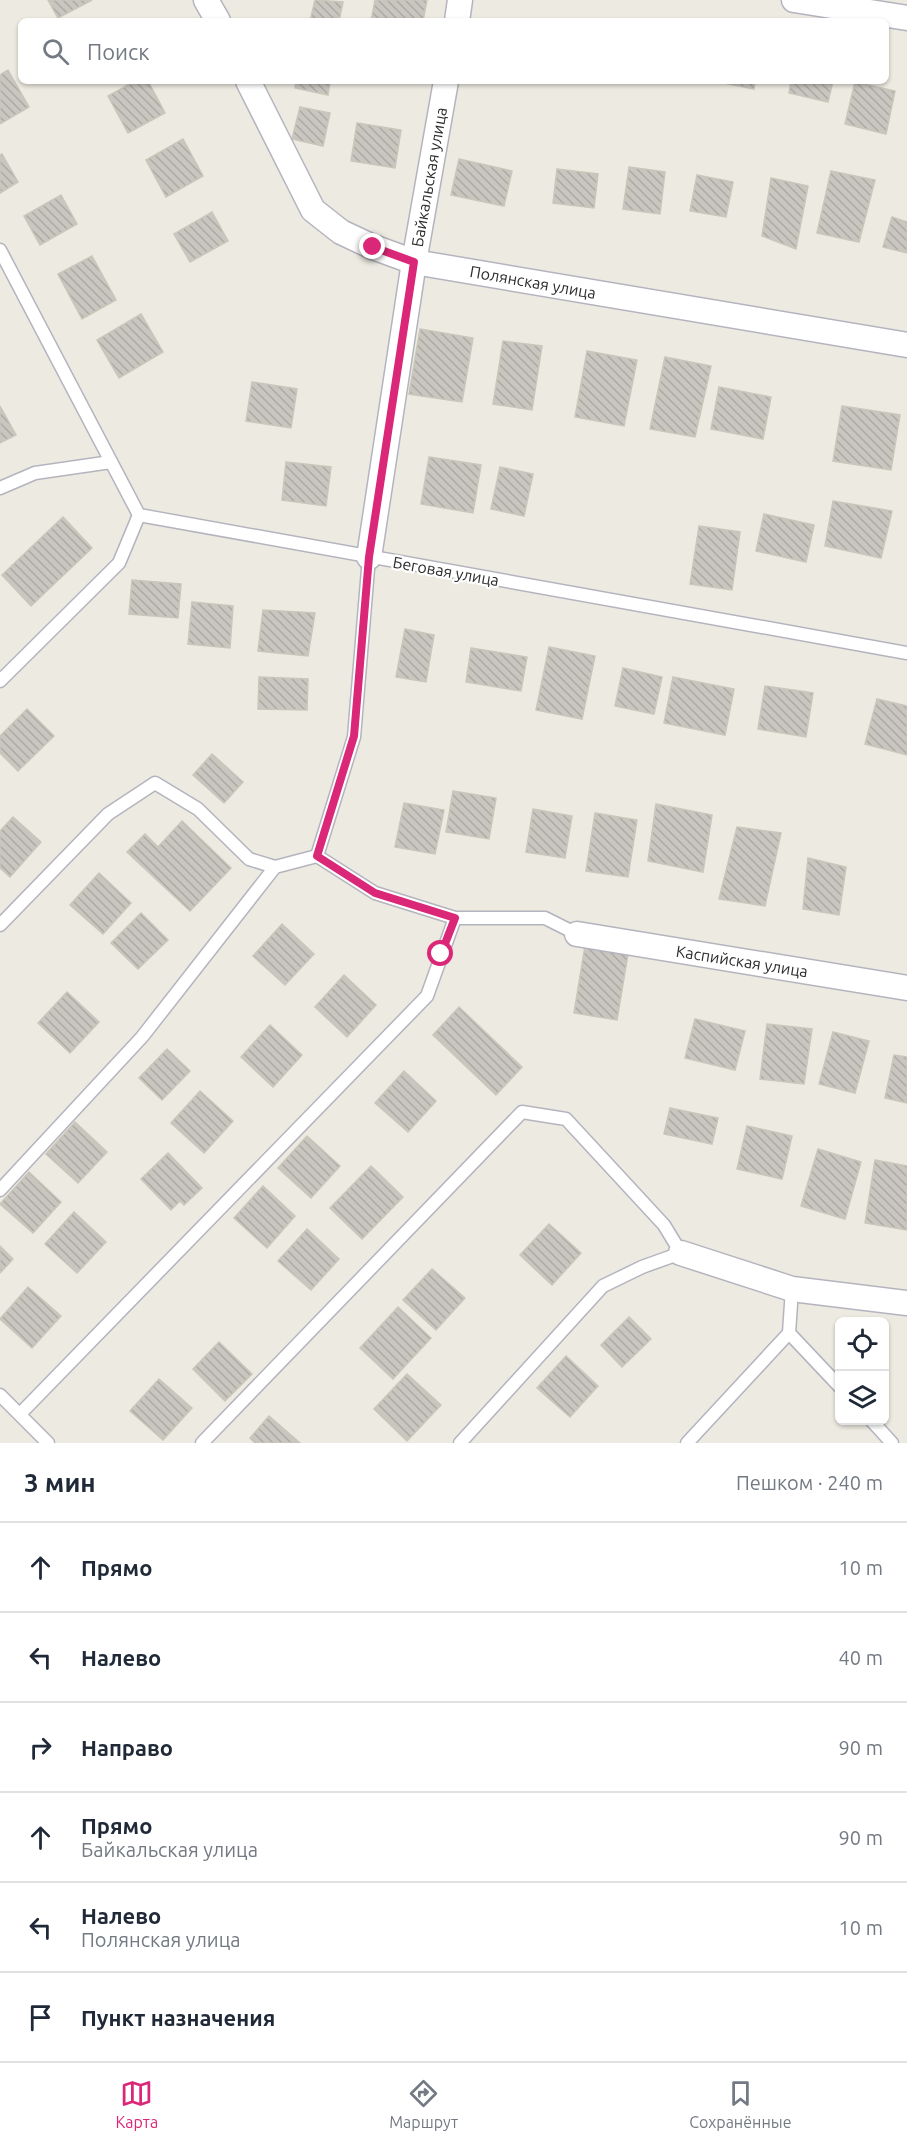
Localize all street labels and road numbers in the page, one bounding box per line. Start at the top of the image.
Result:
street label: Байкальская улица [408,106,450,248]
street label: Полянская улица [469,262,597,302]
street label: Беговая улица [391,553,501,589]
street label: Каспийская улица [675,942,809,980]

